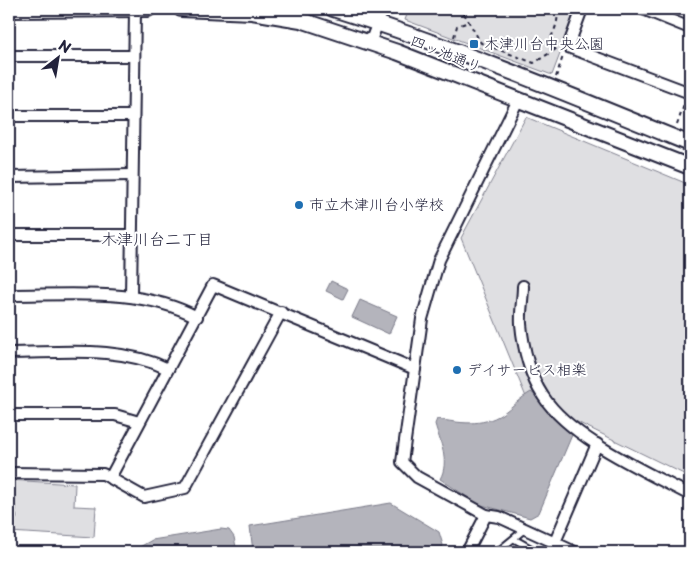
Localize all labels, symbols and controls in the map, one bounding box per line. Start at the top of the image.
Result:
street label: 四ッ池通り [407,28,486,77]
place label: 木津川台中央公園 [484,31,604,54]
north arrow [32,32,82,82]
text: N [55,35,75,58]
marker: 木津川台中央公園 [468,38,480,50]
place label: 市立木津川台小学校 [309,192,444,215]
marker: 市立木津川台小学校 [293,199,305,211]
district label: 木津川台二丁目 [101,226,213,250]
place label: デイサービス相楽 [467,357,586,380]
marker: デイサービス相楽 [451,364,463,376]

